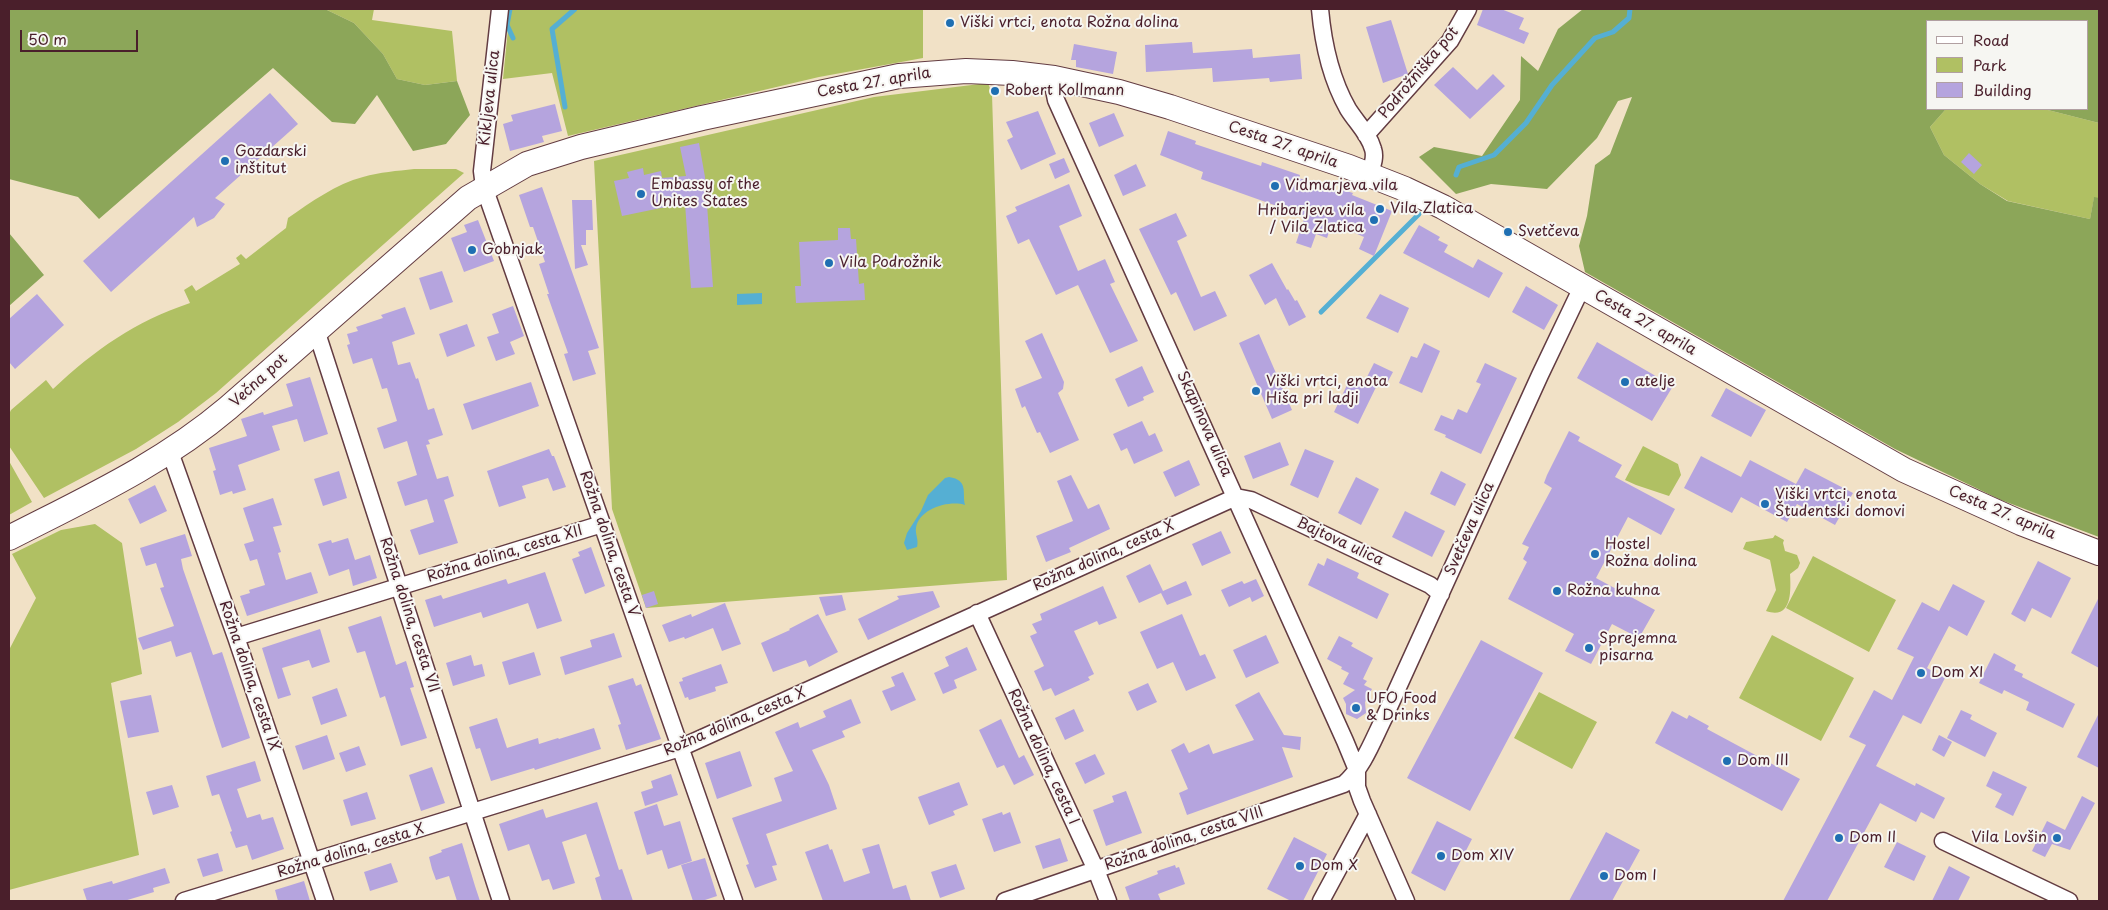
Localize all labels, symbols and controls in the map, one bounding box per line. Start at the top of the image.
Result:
place label: Viški vrtci, enota Rožna dolina [960,14,1179,32]
marker: Viški vrtci, enota Rožna dolina [944,17,956,29]
scale bar [22,20,140,52]
legend [1926,20,2088,110]
street label: Podrožniška pot [1375,23,1463,123]
text: 50 m [28,27,67,50]
text: Road [1973,28,2009,51]
street label: Kikljeva ulica [476,49,504,147]
text: Park [1973,53,2007,76]
street label: Cesta 27. aprila [816,64,932,102]
text: Building [1973,78,2032,101]
place label: Robert Kollmann [1005,82,1124,100]
marker: Robert Kollmann [989,85,1001,97]
street label: Cesta 27. aprila [1226,118,1340,172]
place label: Gozdarski inštitut [235,143,307,178]
marker: Gozdarski inštitut [219,155,231,167]
place label: Embassy of the Unites States [651,176,760,211]
place label: Vidmarjeva vila [1285,177,1398,195]
marker: Vidmarjeva vila [1269,180,1281,192]
marker: Embassy of the Unites States [635,188,647,200]
place label: Vila Zlatica [1390,200,1473,218]
place label: Hribarjeva vila / Vila Zlatica [1257,202,1364,237]
marker: Vila Zlatica [1374,203,1386,215]
marker: Hribarjeva vila / Vila Zlatica [1368,214,1380,226]
place label: Svetčeva [1518,223,1579,241]
marker: Svetčeva [1502,226,1514,238]
place label: Gobnjak [482,241,543,259]
marker: Gobnjak [466,244,478,256]
place label: Vila Podrožnik [839,254,942,272]
marker: Vila Podrožnik [823,257,835,269]
street label: Cesta 27. aprila [1591,286,1699,360]
street label: Večna pot [227,351,291,411]
street label: Skapinova ulica [1173,368,1235,480]
place label: Viški vrtci, enota Hiša pri ladji [1266,373,1388,408]
place label: atelje [1635,373,1675,391]
marker: atelje [1619,376,1631,388]
marker: Viški vrtci, enota Hiša pri ladji [1250,385,1262,397]
street label: Rožna dolina, cesta V [576,469,642,619]
street label: Svetčeva ulica [1441,480,1499,578]
street label: Cesta 27. aprila [1946,482,2058,544]
place label: Viški vrtci, enota Študentski domovi [1775,486,1905,521]
marker: Viški vrtci, enota Študentski domovi [1759,498,1771,510]
street label: Bajtova ulica [1294,514,1386,570]
street label: Rožna dolina, cesta X [1031,517,1177,595]
street label: Rožna dolina, cesta XII [425,522,585,586]
street label: Rožna dolina, cesta VII [375,535,443,695]
place label: Hostel Rožna dolina [1605,536,1697,571]
marker: Hostel Rožna dolina [1589,548,1601,560]
place label: Rožna kuhna [1567,582,1660,600]
marker: Rožna kuhna [1551,585,1563,597]
street label: Rožna dolina, cesta IX [215,599,283,753]
place label: Sprejemna pisarna [1599,630,1677,665]
marker: Sprejemna pisarna [1583,642,1595,654]
place label: Dom XI [1931,664,1984,682]
marker: Dom XI [1915,667,1927,679]
street label: Rožna dolina, cesta X [661,684,809,760]
street label: Rožna dolina, cesta I [1004,686,1082,828]
place label: UFO Food & Drinks [1366,690,1437,725]
marker: UFO Food & Drinks [1350,702,1362,714]
place label: Dom III [1737,752,1789,770]
marker: Dom III [1721,755,1733,767]
street label: Rožna dolina, cesta VIII [1102,803,1266,875]
street label: Rožna dolina, cesta X [275,820,427,882]
place label: Dom II [1849,829,1896,847]
place label: Vila Lovšin [1971,829,2047,847]
marker: Dom II [1833,832,1845,844]
marker: Vila Lovšin [2051,832,2063,844]
place label: Dom XIV [1451,847,1514,865]
marker: Dom XIV [1435,850,1447,862]
place label: Dom X [1310,857,1358,875]
marker: Dom X [1294,860,1306,872]
place label: Dom I [1614,867,1657,885]
marker: Dom I [1598,870,1610,882]

